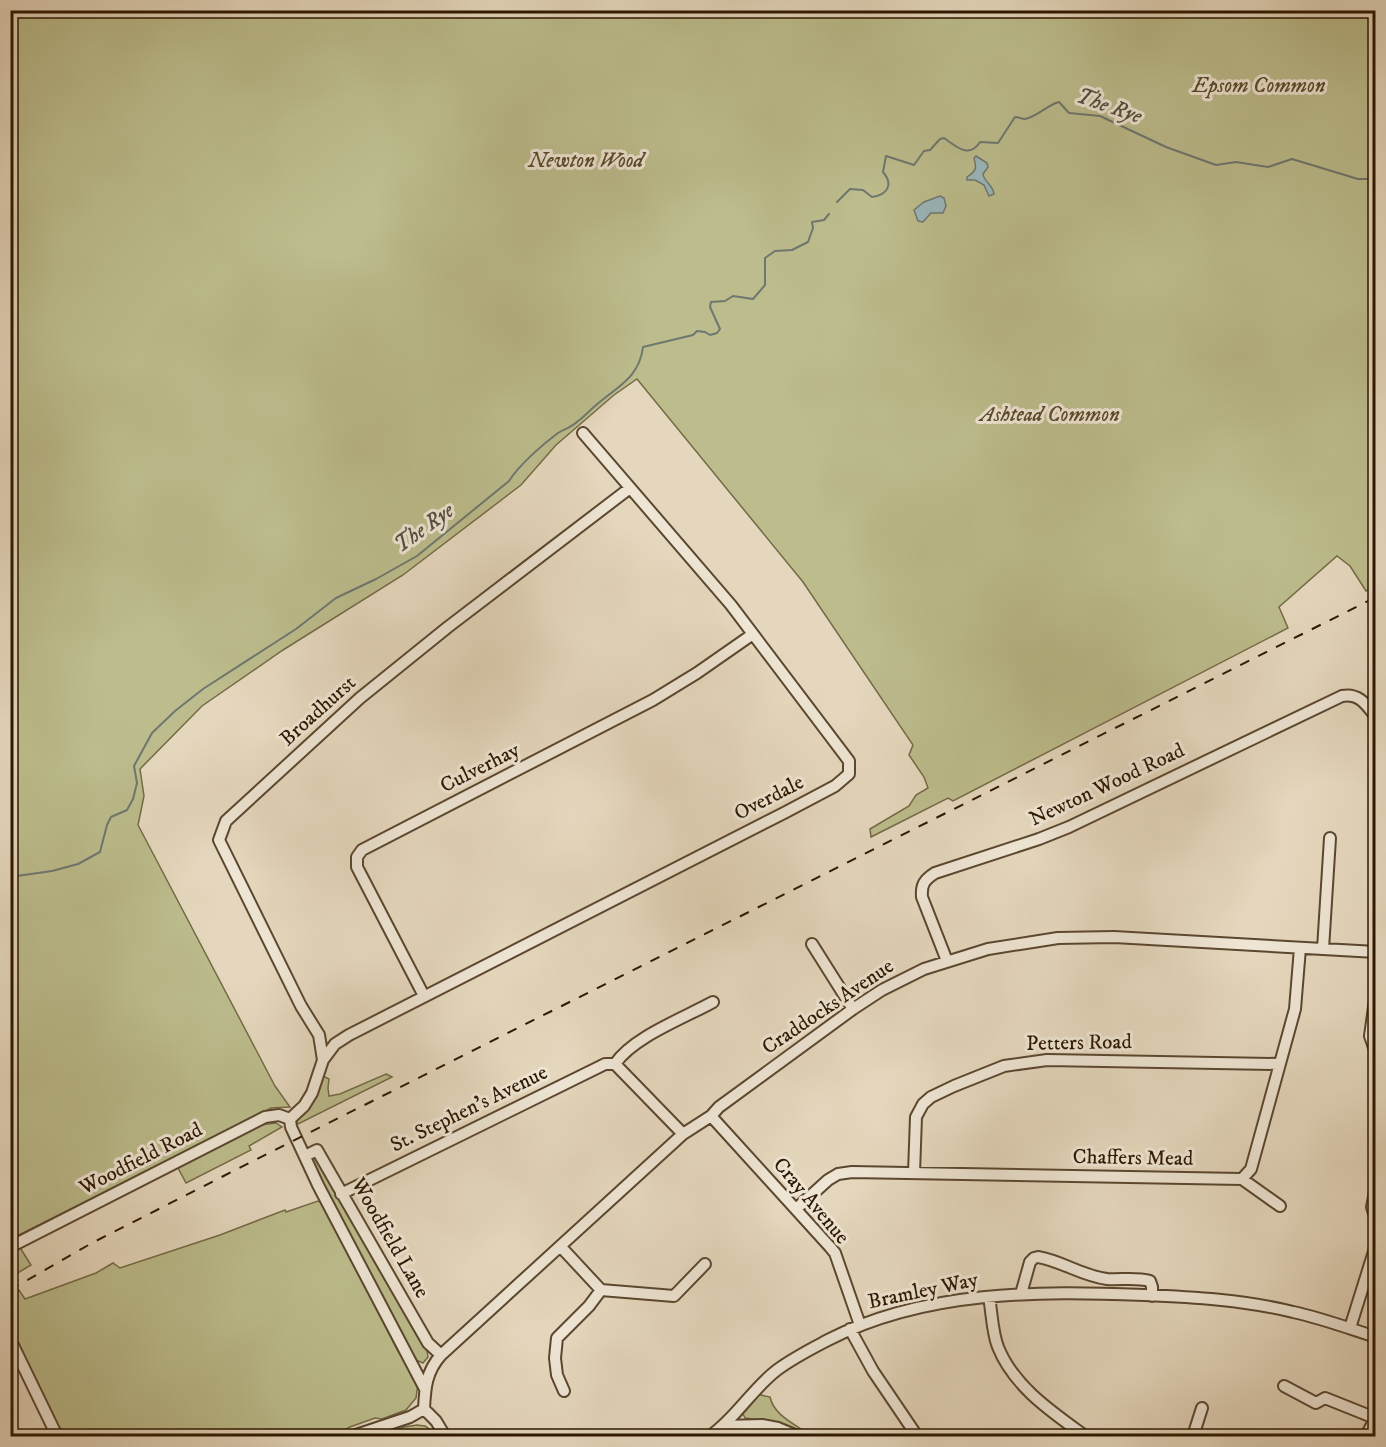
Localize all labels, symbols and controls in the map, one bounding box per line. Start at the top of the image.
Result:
park label: Epsom Common [1192,73,1326,99]
water label: The Rye [1073,82,1146,130]
park label: Newton Wood [527,148,647,174]
park label: Ashtead Common [978,402,1120,428]
water label: The Rye [389,497,460,559]
street label: Broadhurst [275,670,362,752]
street label: Culverhay [436,737,525,799]
street label: Newton Wood Road [1025,737,1189,832]
street label: Overdale [730,769,809,827]
street label: Craddocks Avenue [757,953,899,1061]
street label: Petters Road [1026,1029,1133,1057]
street label: St. Stephen's Avenue [386,1060,552,1158]
street label: Woodfield Road [74,1117,207,1202]
street label: Chaffers Mead [1072,1144,1194,1172]
street label: Cray Avenue [767,1152,855,1250]
street label: Woodfield Lane [345,1172,435,1303]
street label: Bramley Way [866,1266,981,1315]

